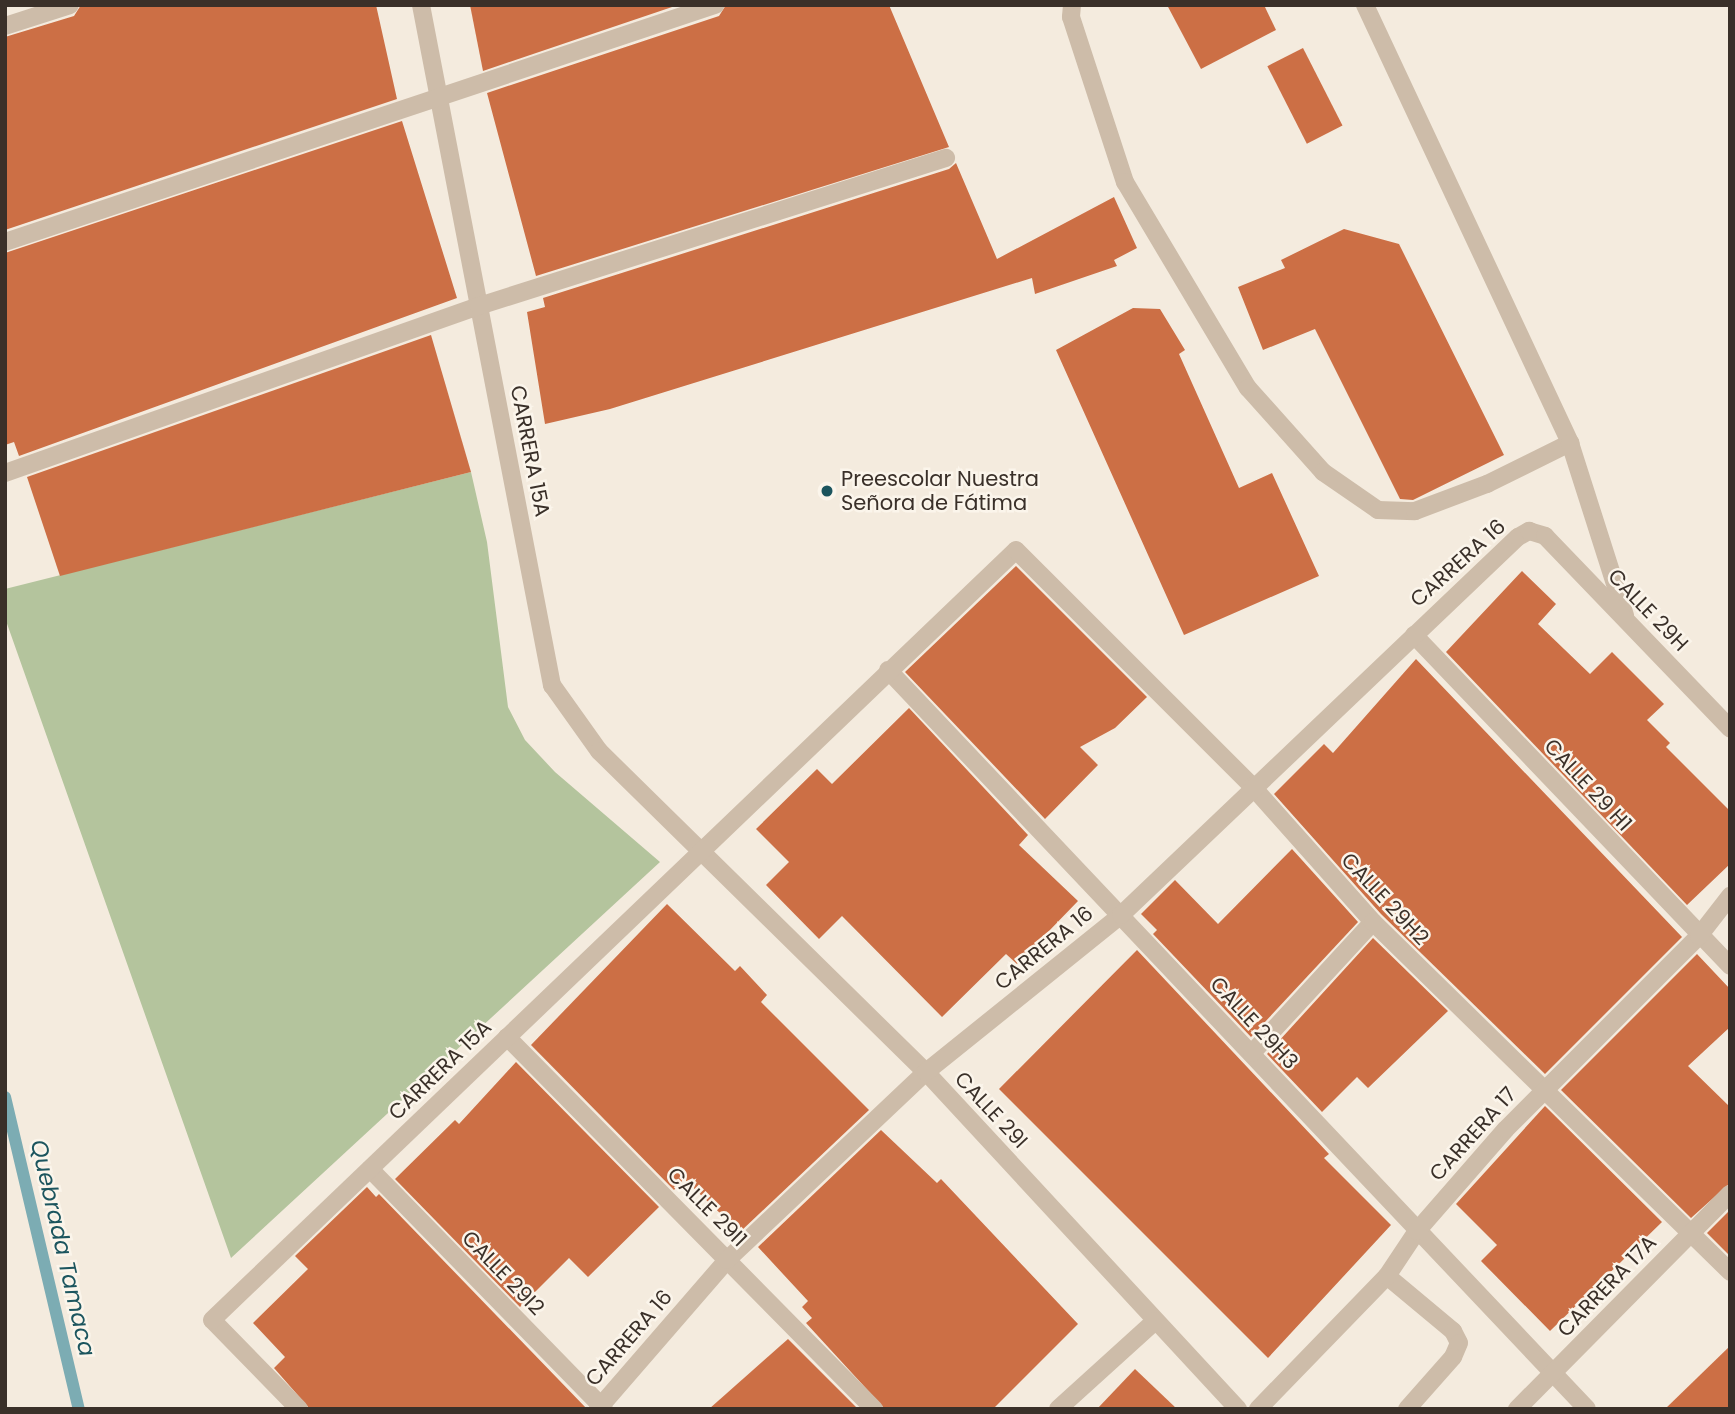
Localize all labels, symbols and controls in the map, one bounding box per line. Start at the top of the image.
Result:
street label: CARRERA 15A [505,383,555,519]
place label: Preescolar Nuestra Señora de Fátima [841,466,1039,516]
marker: Preescolar Nuestra Señora de Fátima [819,483,835,499]
street label: CARRERA 16 [1405,514,1511,612]
street label: CALLE 29H [1603,564,1693,656]
street label: CALLE 29 H1 [1539,734,1637,836]
street label: CALLE 29H2 [1336,848,1434,950]
street label: CARRERA 16 [990,901,1098,995]
street label: CALLE 29H3 [1205,972,1303,1074]
street label: CARRERA 15A [383,1015,497,1125]
street label: CALLE 29I [949,1067,1033,1153]
street label: CARRERA 17 [1424,1082,1522,1186]
water label: Quebrada Tamaca [25,1137,101,1359]
street label: CALLE 29I1 [662,1162,752,1252]
street label: CALLE 29I2 [457,1226,549,1320]
street label: CARRERA 17A [1552,1230,1662,1342]
street label: CARRERA 16 [580,1285,678,1391]

